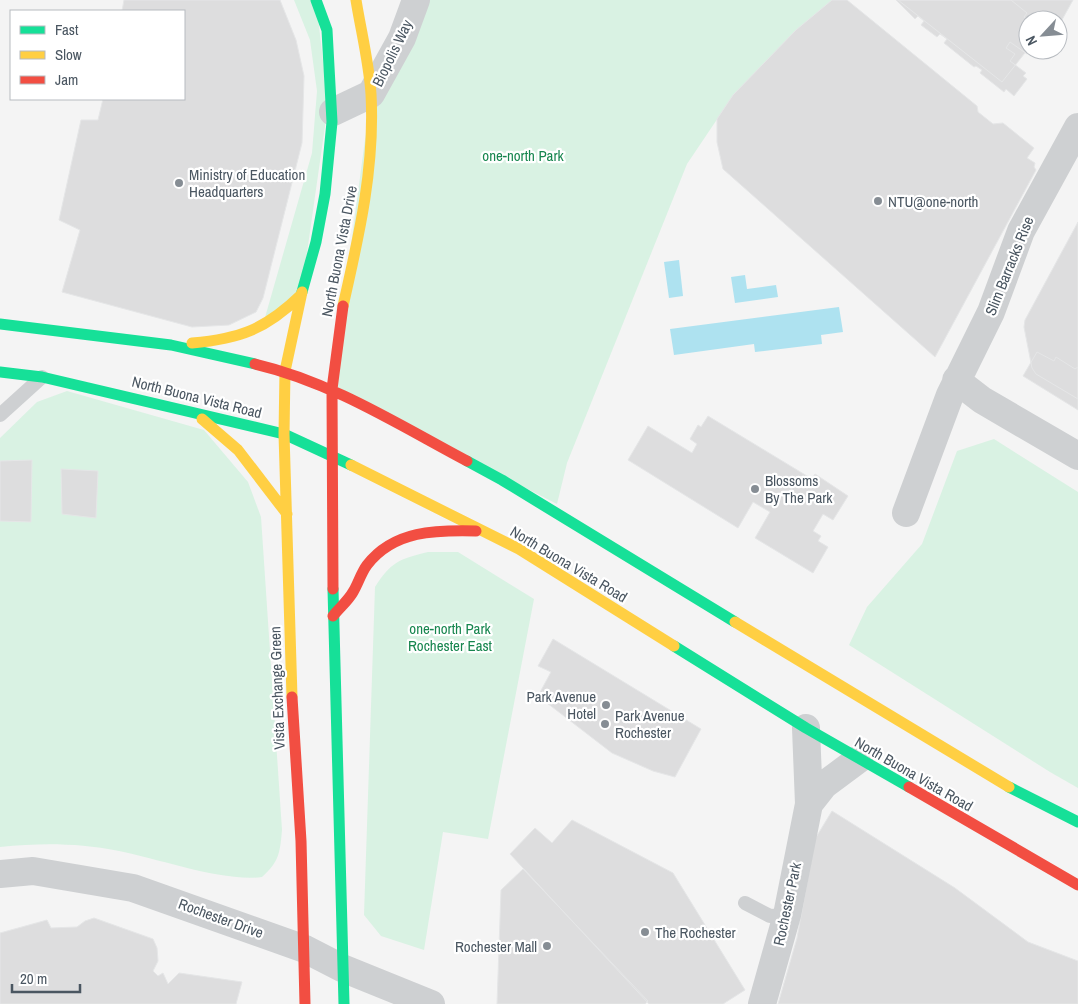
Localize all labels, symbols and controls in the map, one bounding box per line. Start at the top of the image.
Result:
legend [10,10,185,100]
north arrow [1018,10,1068,60]
street label: Biopolis Way [367,15,418,90]
text: Fast [55,19,79,40]
text: N [1021,33,1041,48]
text: Slow [55,44,82,65]
text: Jam [55,69,78,90]
park label: one-north Park [482,145,565,166]
place label: Ministry of Education Headquarters [189,164,305,202]
marker: Ministry of Education Headquarters [173,177,185,189]
street label: North Buona Vista Drive [316,184,362,318]
place label: NTU@one-north [888,191,978,212]
marker: NTU@one-north [872,195,884,207]
street label: Slim Barracks Rise [980,213,1039,319]
street label: North Buona Vista Road [130,371,264,423]
place label: Blossoms By The Park [765,470,833,508]
marker: Blossoms By The Park [749,483,761,495]
street label: North Buona Vista Road [507,521,631,607]
park label: one-north Park Rochester East [408,618,493,656]
street label: Vista Exchange Green [264,626,290,750]
place label: Park Avenue Hotel [526,686,596,724]
marker: Park Avenue Hotel [600,699,612,711]
place label: Park Avenue Rochester [615,705,685,743]
marker: Park Avenue Rochester [599,718,611,730]
street label: North Buona Vista Road [851,732,977,816]
street label: Rochester Park [768,860,806,948]
street label: Rochester Drive [176,893,266,943]
place label: The Rochester [655,922,736,943]
marker: The Rochester [639,926,651,938]
place label: Rochester Mall [455,936,537,957]
marker: Rochester Mall [541,940,553,952]
scale bar [12,962,80,994]
text: 20 m [20,968,47,989]

